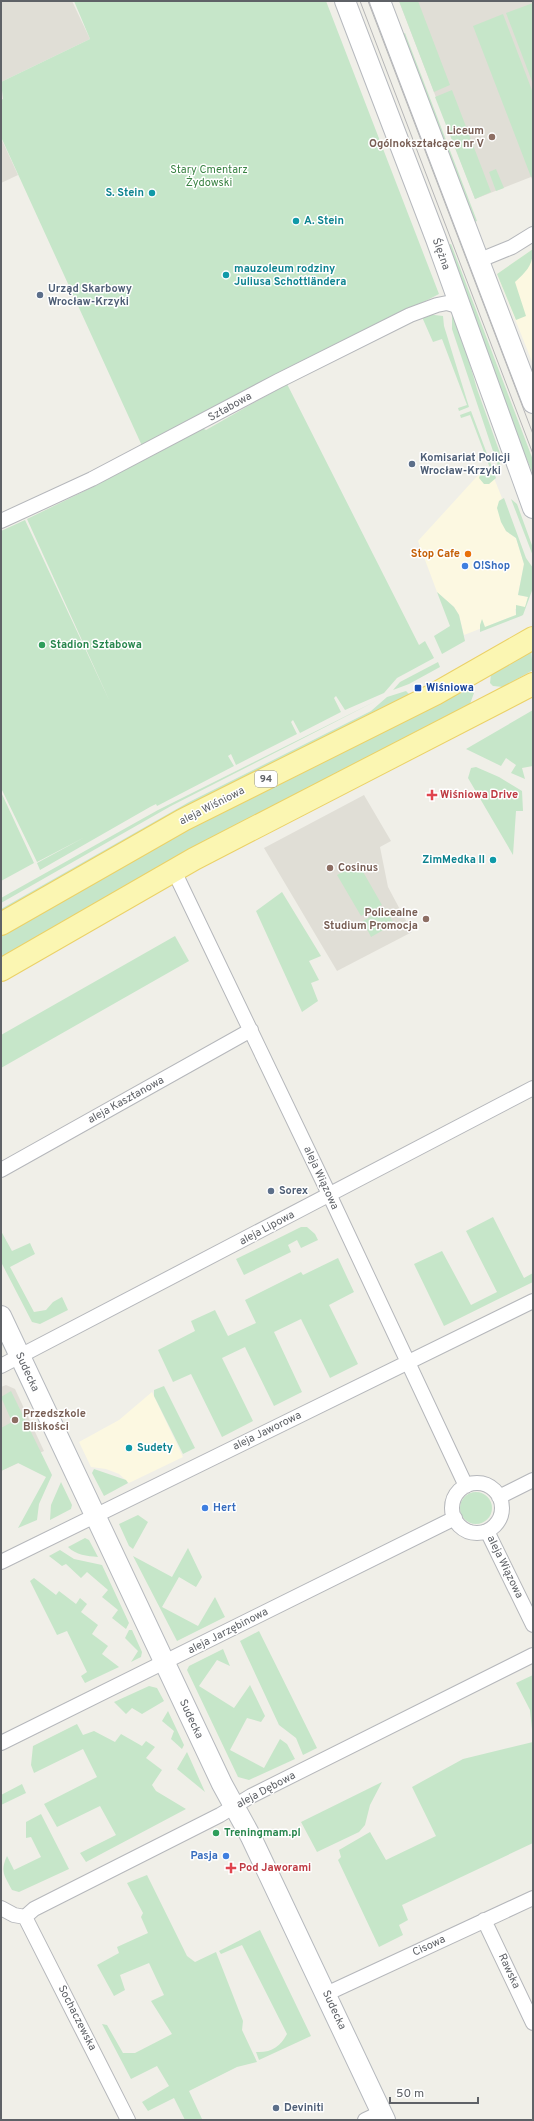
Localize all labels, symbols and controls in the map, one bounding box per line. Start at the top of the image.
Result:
place label: Liceum Ogólnokształcące nr V [369,124,484,151]
marker: Liceum Ogólnokształcące nr V [487,132,497,142]
park label: Stary Cmentarz Żydowski [170,163,248,190]
place label: S. Stein [105,186,144,200]
marker: S. Stein [147,188,157,198]
place label: A. Stein [304,214,344,228]
marker: A. Stein [291,216,301,226]
street label: Ślężna [429,236,454,272]
place label: mauzoleum rodziny Juliusa Schottländera [234,262,346,289]
marker: mauzoleum rodziny Juliusa Schottländera [221,270,231,280]
place label: Urząd Skarbowy Wrocław-Krzyki [48,282,132,309]
marker: Urząd Skarbowy Wrocław-Krzyki [35,290,45,300]
street label: Sztabowa [206,389,255,425]
place label: Komisariat Policji Wrocław-Krzyki [420,451,510,478]
marker: Komisariat Policji Wrocław-Krzyki [407,459,417,469]
place label: Stop Cafe [411,547,460,561]
marker: Stop Cafe [463,549,473,559]
place label: O!Shop [473,559,510,573]
marker: O!Shop [460,561,470,571]
place label: Stadion Sztabowa [50,638,142,652]
marker: Stadion Sztabowa [37,640,47,650]
place label: Wiśniowa [426,681,474,695]
marker: Wiśniowa [413,683,423,693]
road number: 94 [255,771,277,787]
street label: aleja Wiśniowa [177,783,247,828]
place label: Wiśniowa Drive [440,788,518,802]
marker: Wiśniowa Drive [427,790,437,800]
place label: ZimMedka II [422,853,485,867]
marker: ZimMedka II [488,855,498,865]
place label: Cosinus [338,861,378,875]
marker: Cosinus [325,863,335,873]
place label: Policealne Studium Promocja [323,906,418,933]
marker: Policealne Studium Promocja [421,914,431,924]
street label: aleja Kasztanowa [85,1073,167,1127]
street label: aleja Wiązowa [300,1144,342,1212]
place label: Sorex [279,1184,309,1198]
marker: Sorex [266,1186,276,1196]
street label: aleja Lipowa [237,1207,297,1248]
street label: Sudecka [12,1350,42,1394]
place label: Przedszkole Bliskości [23,1407,86,1434]
street label: aleja Jaworowa [230,1408,304,1454]
marker: Przedszkole Bliskości [10,1415,20,1425]
place label: Sudety [137,1441,173,1455]
marker: Sudety [124,1443,134,1453]
place label: Hert [213,1501,236,1515]
marker: Hert [200,1503,210,1513]
street label: aleja Wiązowa [484,1533,526,1601]
street label: aleja Jarzębinowa [186,1605,271,1657]
street label: Sudecka [176,1697,206,1741]
street label: aleja Dębowa [234,1768,298,1811]
place label: Treningmam.pl [224,1826,301,1840]
marker: Treningmam.pl [211,1828,221,1838]
place label: Pasja [190,1849,218,1863]
marker: Pasja [221,1851,231,1861]
place label: Pod Jaworami [239,1861,311,1875]
marker: Pod Jaworami [226,1863,236,1873]
street label: Cisowa [410,1932,448,1960]
street label: Rawska [495,1951,523,1991]
street label: Sochaczewska [55,1983,100,2053]
street label: Sudecka [319,1988,349,2032]
scale bar [390,2079,478,2105]
text: 50 m [396,2086,424,2102]
place label: Deviniti [284,2101,324,2115]
marker: Deviniti [271,2103,281,2113]

